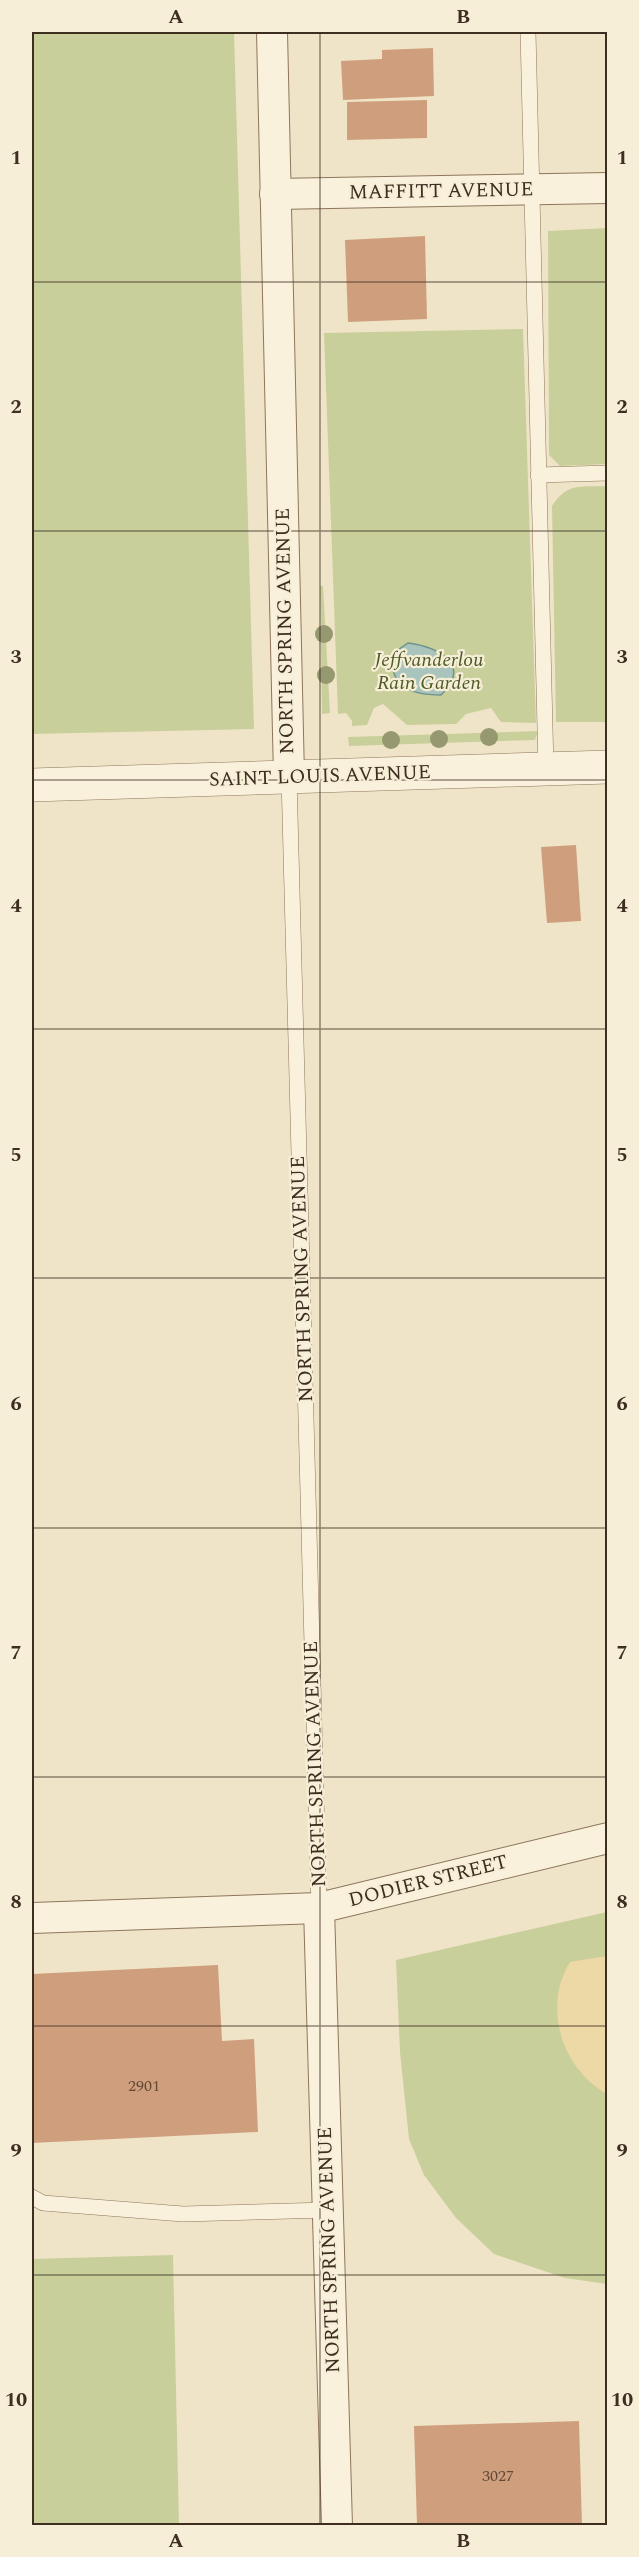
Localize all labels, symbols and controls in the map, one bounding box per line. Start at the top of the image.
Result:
text: A [168,2,184,32]
text: B [456,2,470,32]
text: 1 [10,143,22,173]
text: 1 [616,143,628,173]
street label: MAFFITT AVENUE [348,174,534,208]
text: 2 [10,392,22,422]
text: 2 [616,392,628,422]
street label: NORTH SPRING AVENUE [268,507,302,755]
text: 3 [10,642,22,672]
text: 3 [616,642,628,672]
park label: Jeffvanderlou Rain Garden [372,645,484,698]
street label: SAINT LOUIS AVENUE [209,757,431,795]
text: 4 [10,891,22,921]
text: 4 [616,891,628,921]
text: 5 [10,1140,22,1170]
text: 5 [616,1140,628,1170]
street label: NORTH SPRING AVENUE [283,1155,321,1403]
text: 6 [10,1389,22,1419]
text: 6 [616,1389,628,1419]
text: 7 [10,1638,22,1668]
text: 7 [616,1638,628,1668]
street label: NORTH SPRING AVENUE [296,1640,334,1888]
street label: DODIER STREET [345,1847,511,1915]
text: 8 [10,1887,22,1917]
text: 8 [616,1887,628,1917]
house number: 2901 [128,2074,160,2098]
street label: NORTH SPRING AVENUE [310,2126,348,2374]
text: 9 [10,2136,22,2166]
text: 9 [616,2136,628,2166]
text: 10 [5,2385,27,2415]
text: 10 [611,2385,633,2415]
house number: 3027 [482,2464,514,2488]
text: A [168,2526,184,2556]
text: B [456,2526,470,2556]

